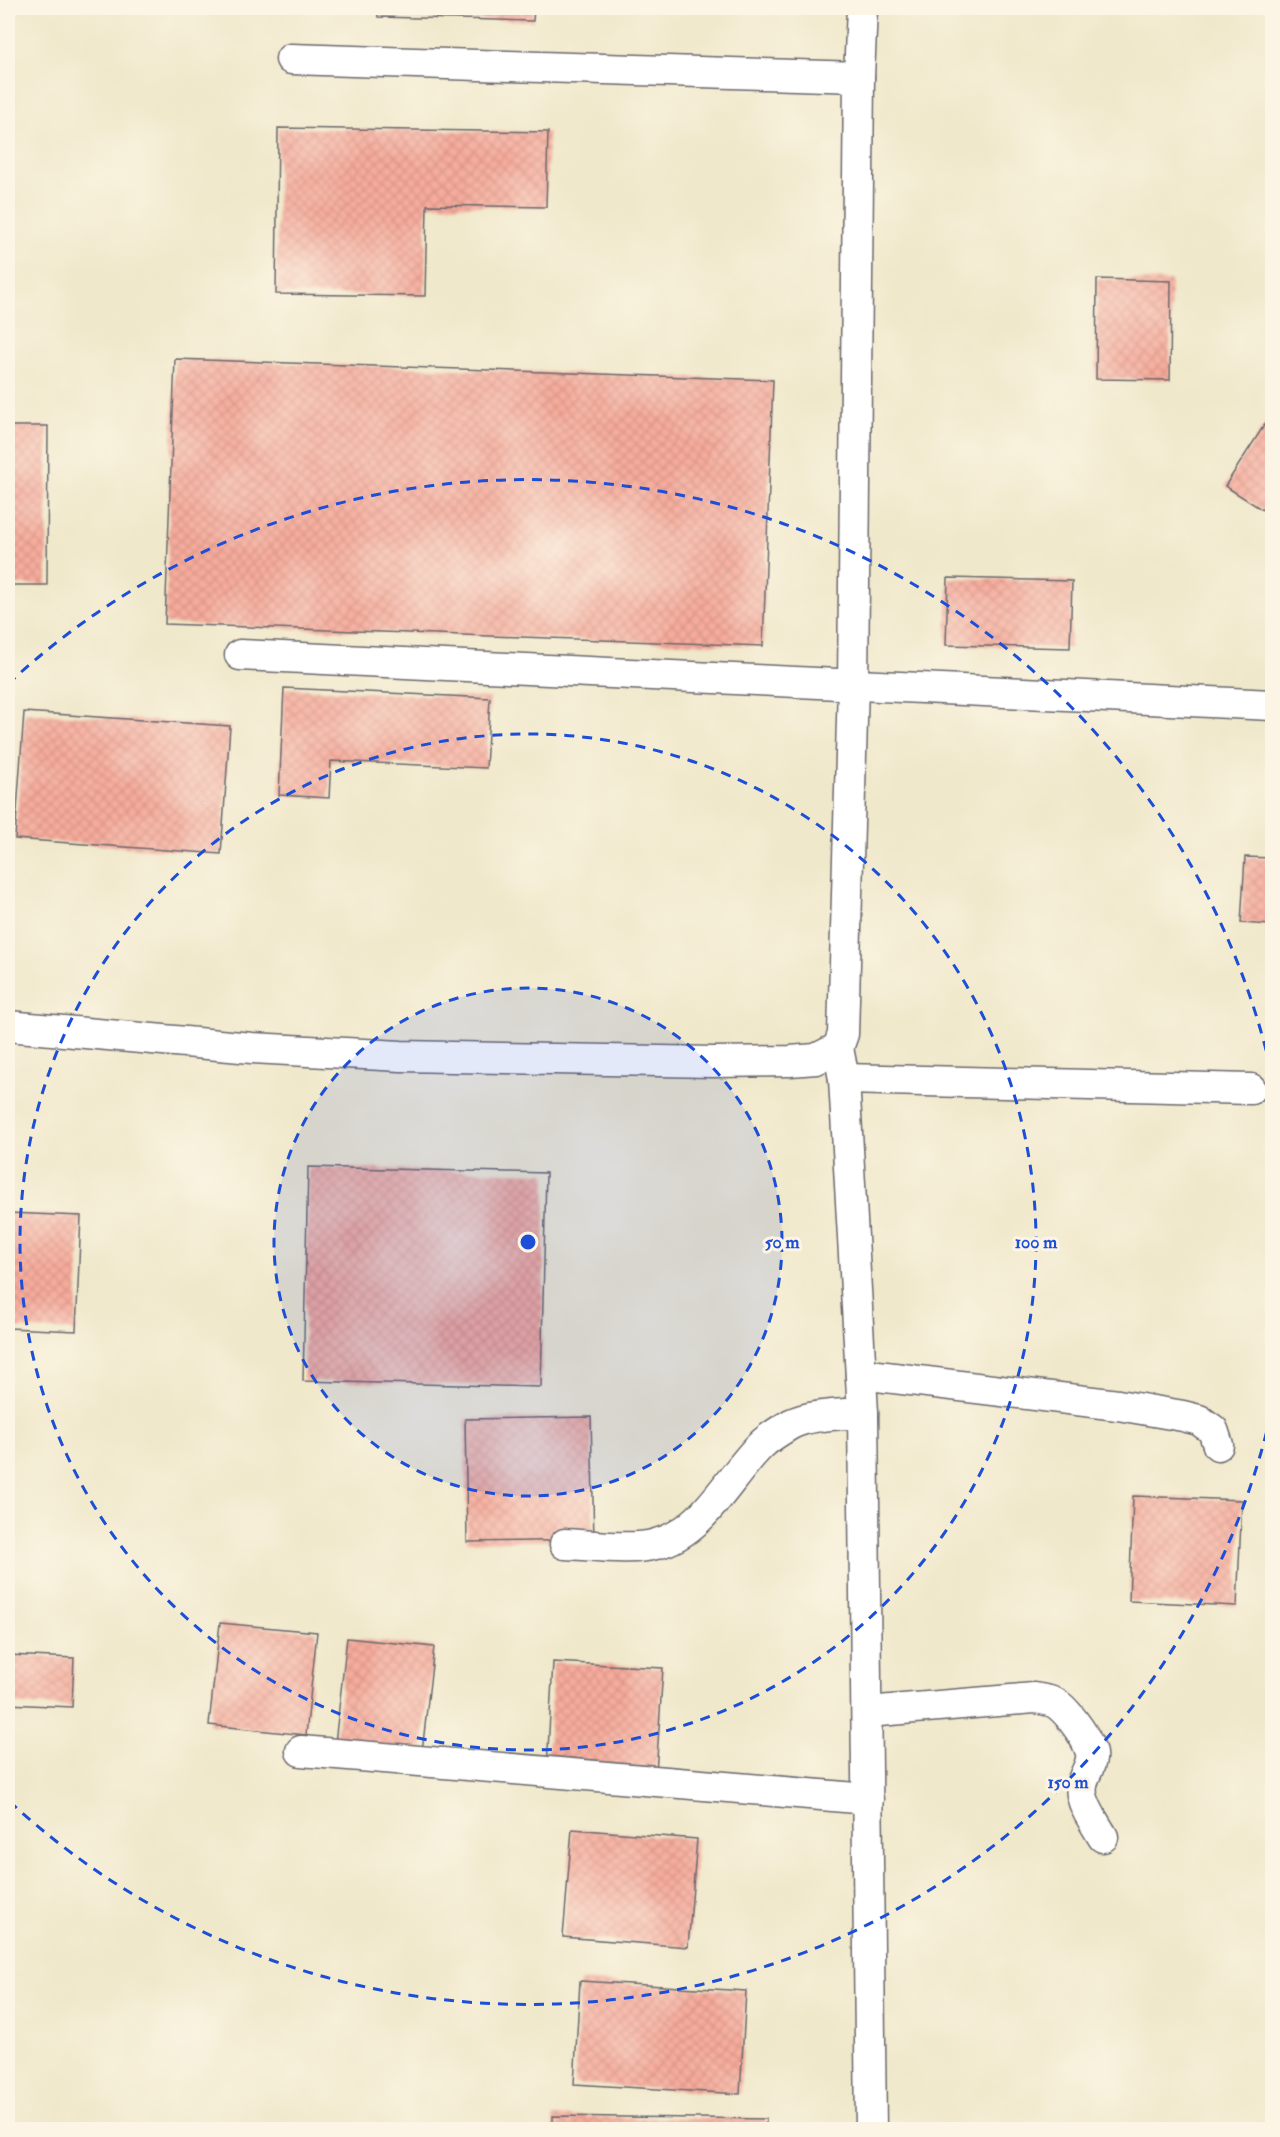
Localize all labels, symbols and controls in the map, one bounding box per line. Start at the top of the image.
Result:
text: 50 m [765,1231,800,1254]
text: 100 m [1015,1231,1058,1254]
centre of rings [518,1232,538,1252]
text: 150 m [1047,1771,1090,1794]

